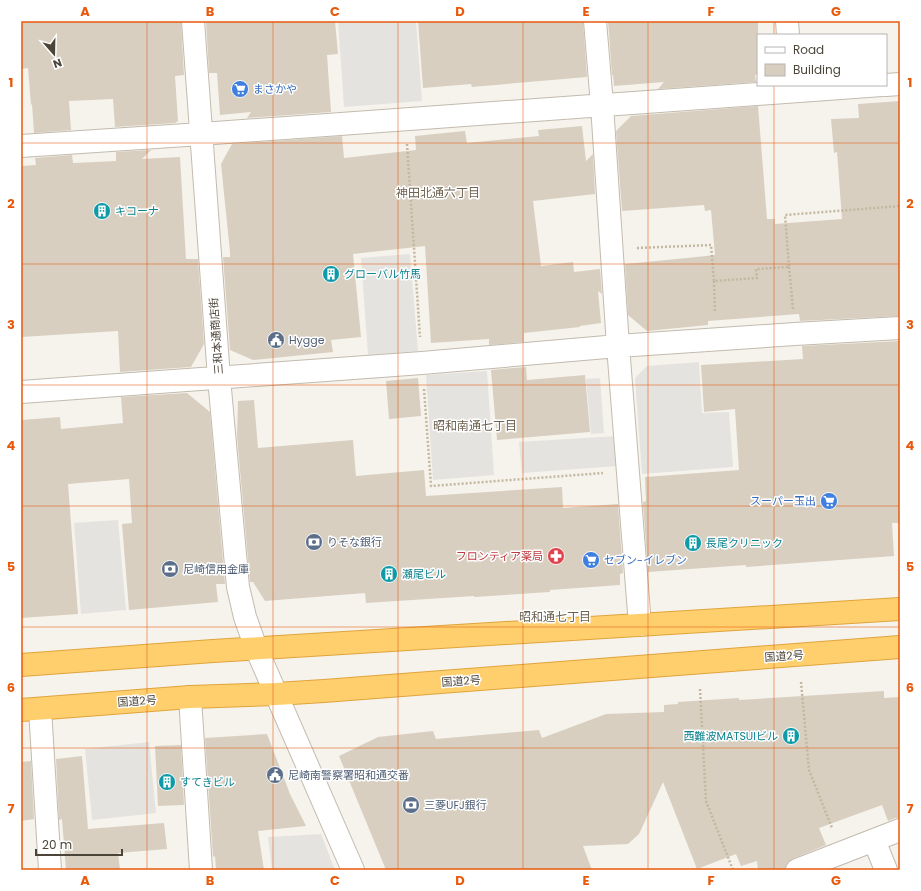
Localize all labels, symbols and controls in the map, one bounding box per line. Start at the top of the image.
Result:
text: A [80,2,90,21]
text: B [206,2,215,21]
text: C [330,2,340,21]
text: D [455,2,465,21]
text: E [582,2,590,21]
text: F [707,2,715,21]
text: G [831,2,841,21]
north arrow [34,34,74,74]
legend [757,34,887,86]
text: Road [793,41,824,58]
text: N [51,54,64,72]
text: Building [793,61,841,78]
text: 1 [9,73,13,92]
text: 1 [908,73,912,92]
supermarket icon: まさかや [230,79,250,99]
place label: まさかや [253,81,297,97]
district label: 神田北通六丁目 [396,184,480,201]
text: 2 [7,194,15,213]
text: 2 [906,194,914,213]
building icon: キコーナ [92,201,112,221]
place label: キコーナ [115,203,159,219]
building icon: グローバル竹馬 [321,264,341,284]
place label: グローバル竹馬 [344,266,421,282]
street label: 三和本通商店街 [205,297,227,375]
text: 3 [7,315,15,334]
text: 3 [906,315,914,334]
public building icon: Hygge [266,330,286,350]
place label: Hygge [289,332,325,348]
district label: 昭和南通七丁目 [433,417,517,434]
text: 4 [7,436,16,455]
text: 4 [906,436,915,455]
supermarket icon: スーパー玉出 [819,491,839,511]
place label: スーパー玉出 [750,493,816,509]
bank icon: りそな銀行 [304,532,324,552]
building icon: 長尾クリニック [683,533,703,553]
place label: りそな銀行 [327,534,382,550]
place label: 長尾クリニック [706,535,783,551]
pharmacy icon: フロンティア薬局 [546,546,566,566]
place label: フロンティア薬局 [456,548,543,564]
supermarket icon: セブン-イレブン [581,550,601,570]
place label: セブン-イレブン [604,552,687,568]
text: 5 [7,557,15,576]
text: 5 [906,557,914,576]
bank icon: 尼崎信用金庫 [160,559,180,579]
place label: 尼崎信用金庫 [183,561,249,577]
building icon: 瀬尾ビル [379,564,399,584]
place label: 瀬尾ビル [402,566,446,582]
district label: 昭和通七丁目 [519,608,591,625]
street label: 国道2号 [764,647,804,665]
street label: 国道2号 [441,672,481,690]
text: 6 [7,678,15,697]
text: 6 [906,678,914,697]
street label: 国道2号 [117,692,157,710]
building icon: 西難波MATSUIビル [781,726,801,746]
place label: 西難波MATSUIビル [684,728,778,744]
public building icon: 尼崎南警察署昭和通交番 [265,765,285,785]
place label: 尼崎南警察署昭和通交番 [288,767,409,783]
building icon: すてきビル [157,772,177,792]
place label: すてきビル [180,774,235,790]
bank icon: 三菱UFJ銀行 [401,795,421,815]
place label: 三菱UFJ銀行 [424,797,487,813]
text: 7 [8,799,15,818]
text: 7 [907,799,914,818]
scale bar [36,831,122,857]
text: 20 m [42,836,72,853]
text: A [80,871,90,890]
text: B [206,871,215,890]
text: C [330,871,340,890]
text: D [455,871,465,890]
text: E [582,871,590,890]
text: F [707,871,715,890]
text: G [831,871,841,890]

